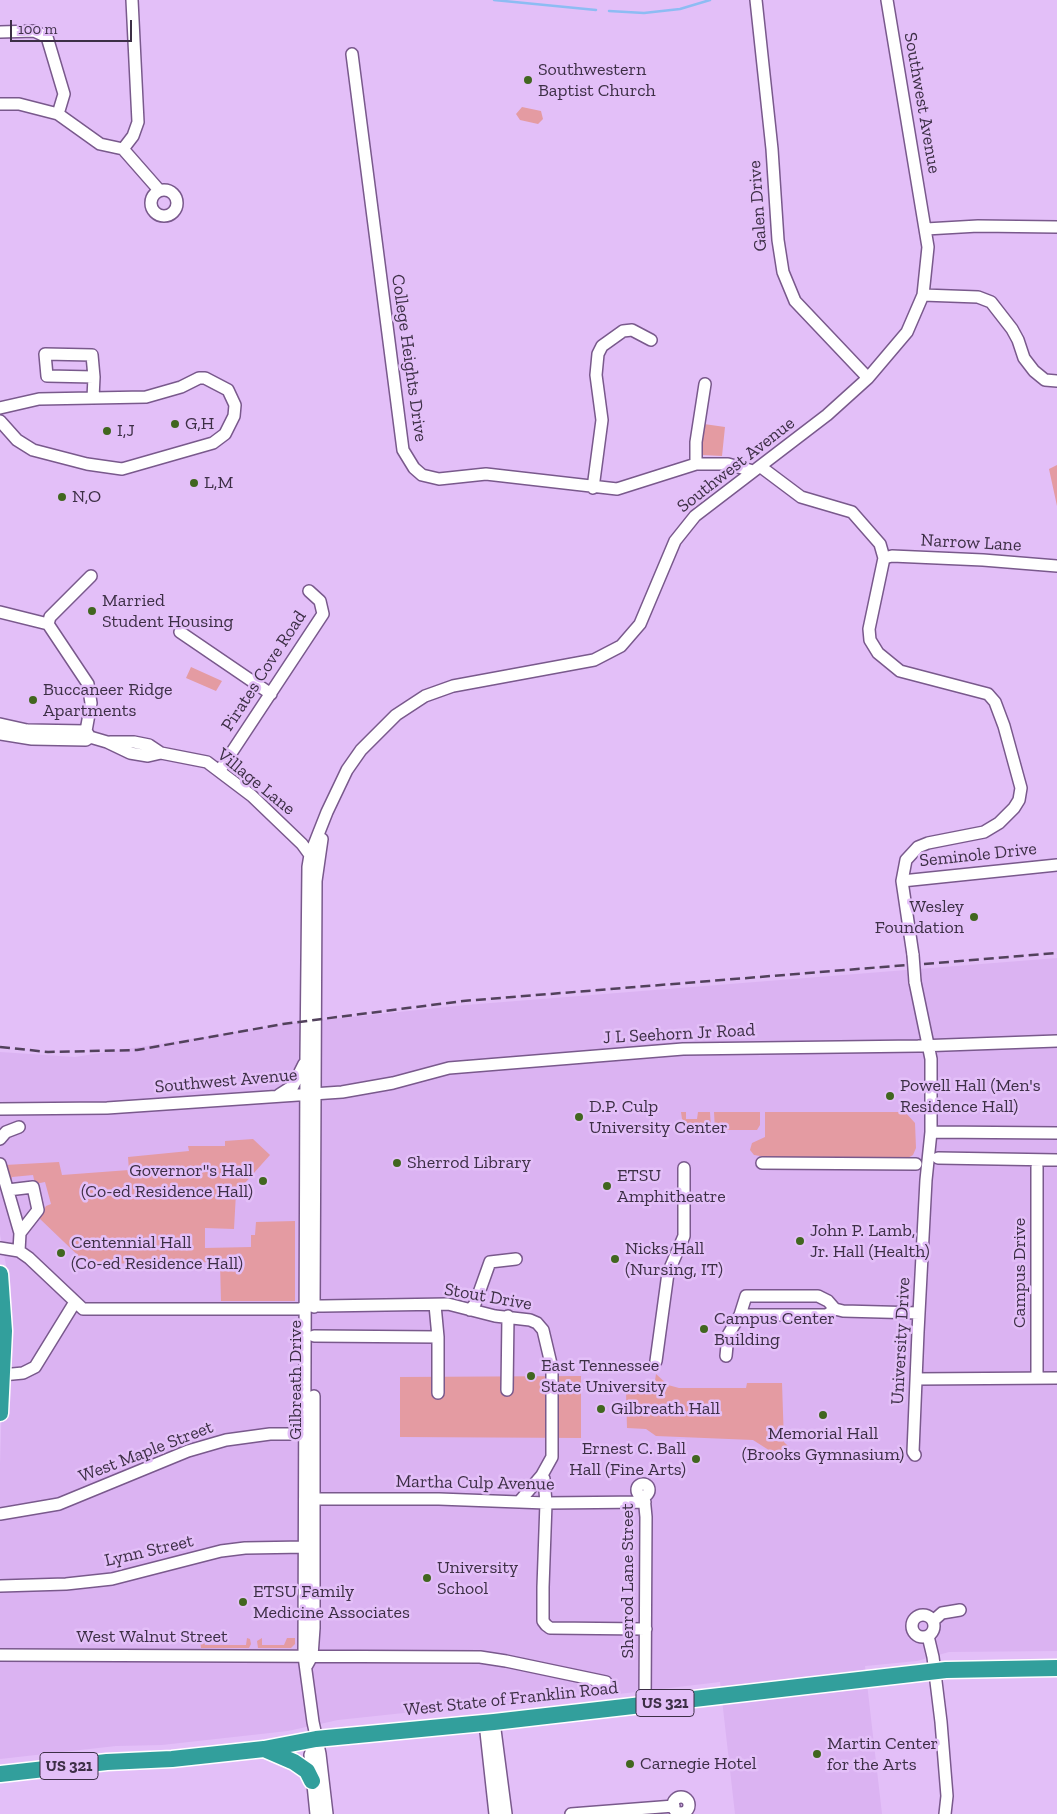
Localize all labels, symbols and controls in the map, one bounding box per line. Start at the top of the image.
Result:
scale bar [12,10,135,42]
text: 100 m [18,20,57,38]
street label: Southwest Avenue [899,31,945,175]
place label: Southwestern Baptist Church [538,59,656,102]
marker: Southwestern Baptist Church [522,74,534,86]
street label: Galen Drive [744,160,772,252]
street label: College Heights Drive [387,273,431,443]
street label: Southwest Avenue [673,412,799,518]
place label: G,H [185,413,214,435]
marker: G,H [169,418,181,430]
place label: I,J [117,420,135,442]
marker: I,J [101,425,113,437]
place label: L,M [204,472,233,494]
marker: L,M [188,477,200,489]
place label: N,O [72,486,101,508]
marker: N,O [56,491,68,503]
street label: Narrow Lane [920,530,1022,556]
place label: Married Student Housing [102,590,233,632]
marker: Married Student Housing [86,605,98,617]
street label: Pirates Cove Road [217,607,311,735]
place label: Buccaneer Ridge Apartments [43,679,173,722]
marker: Buccaneer Ridge Apartments [27,694,39,706]
street label: Village Lane [213,744,299,820]
street label: Seminole Drive [918,838,1038,872]
place label: Wesley Foundation [875,896,964,939]
marker: Wesley Foundation [968,911,980,923]
street label: J L Seehorn Jr Road [602,1019,756,1049]
street label: Southwest Avenue [154,1064,298,1098]
place label: Powell Hall (Men's Residence Hall) [900,1075,1041,1118]
marker: Powell Hall (Men's Residence Hall) [884,1090,896,1102]
place label: D.P. Culp University Center [589,1096,727,1138]
marker: D.P. Culp University Center [573,1111,585,1123]
place label: Sherrod Library [407,1152,531,1174]
marker: Sherrod Library [391,1157,403,1169]
place label: Governor"s Hall (Co-ed Residence Hall) [81,1160,253,1202]
place label: ETSU Amphitheatre [617,1165,726,1208]
marker: Governor"s Hall (Co-ed Residence Hall) [257,1175,269,1187]
marker: ETSU Amphitheatre [601,1180,613,1192]
street label: Campus Drive [1009,1218,1031,1328]
place label: John P. Lamb, Jr. Hall (Health) [810,1220,930,1262]
place label: Centennial Hall (Co-ed Residence Hall) [71,1232,243,1274]
marker: John P. Lamb, Jr. Hall (Health) [794,1235,806,1247]
place label: Nicks Hall (Nursing, IT) [625,1238,723,1280]
marker: Centennial Hall (Co-ed Residence Hall) [55,1247,67,1259]
marker: Nicks Hall (Nursing, IT) [609,1253,621,1265]
street label: University Drive [887,1277,915,1405]
street label: Stout Drive [442,1279,534,1315]
place label: Campus Center Building [714,1308,835,1350]
street label: Gilbreath Drive [285,1320,307,1440]
marker: Campus Center Building [698,1323,710,1335]
place label: East Tennessee State University [541,1355,666,1398]
marker: East Tennessee State University [525,1370,537,1382]
place label: Gilbreath Hall [611,1398,720,1420]
marker: Gilbreath Hall [595,1403,607,1415]
marker: Memorial Hall (Brooks Gymnasium) [817,1409,829,1421]
street label: West Maple Street [76,1416,216,1488]
place label: Memorial Hall (Brooks Gymnasium) [742,1423,904,1466]
place label: Ernest C. Ball Hall (Fine Arts) [569,1438,686,1480]
marker: Ernest C. Ball Hall (Fine Arts) [690,1453,702,1465]
street label: Martha Culp Avenue [395,1471,555,1495]
street label: Sherrod Lane Street [617,1503,639,1659]
street label: Lynn Street [103,1530,195,1572]
place label: University School [437,1557,518,1600]
marker: University School [421,1572,433,1584]
place label: ETSU Family Medicine Associates [253,1581,410,1624]
marker: ETSU Family Medicine Associates [237,1596,249,1608]
street label: West Walnut Street [76,1626,228,1648]
street label: West State of Franklin Road [403,1677,619,1721]
road number: US 321 [636,1690,694,1716]
place label: Martin Center for the Arts [827,1733,938,1776]
marker: Martin Center for the Arts [811,1748,823,1760]
road number: US 321 [40,1752,98,1780]
place label: Carnegie Hotel [640,1753,756,1775]
marker: Carnegie Hotel [624,1758,636,1770]

